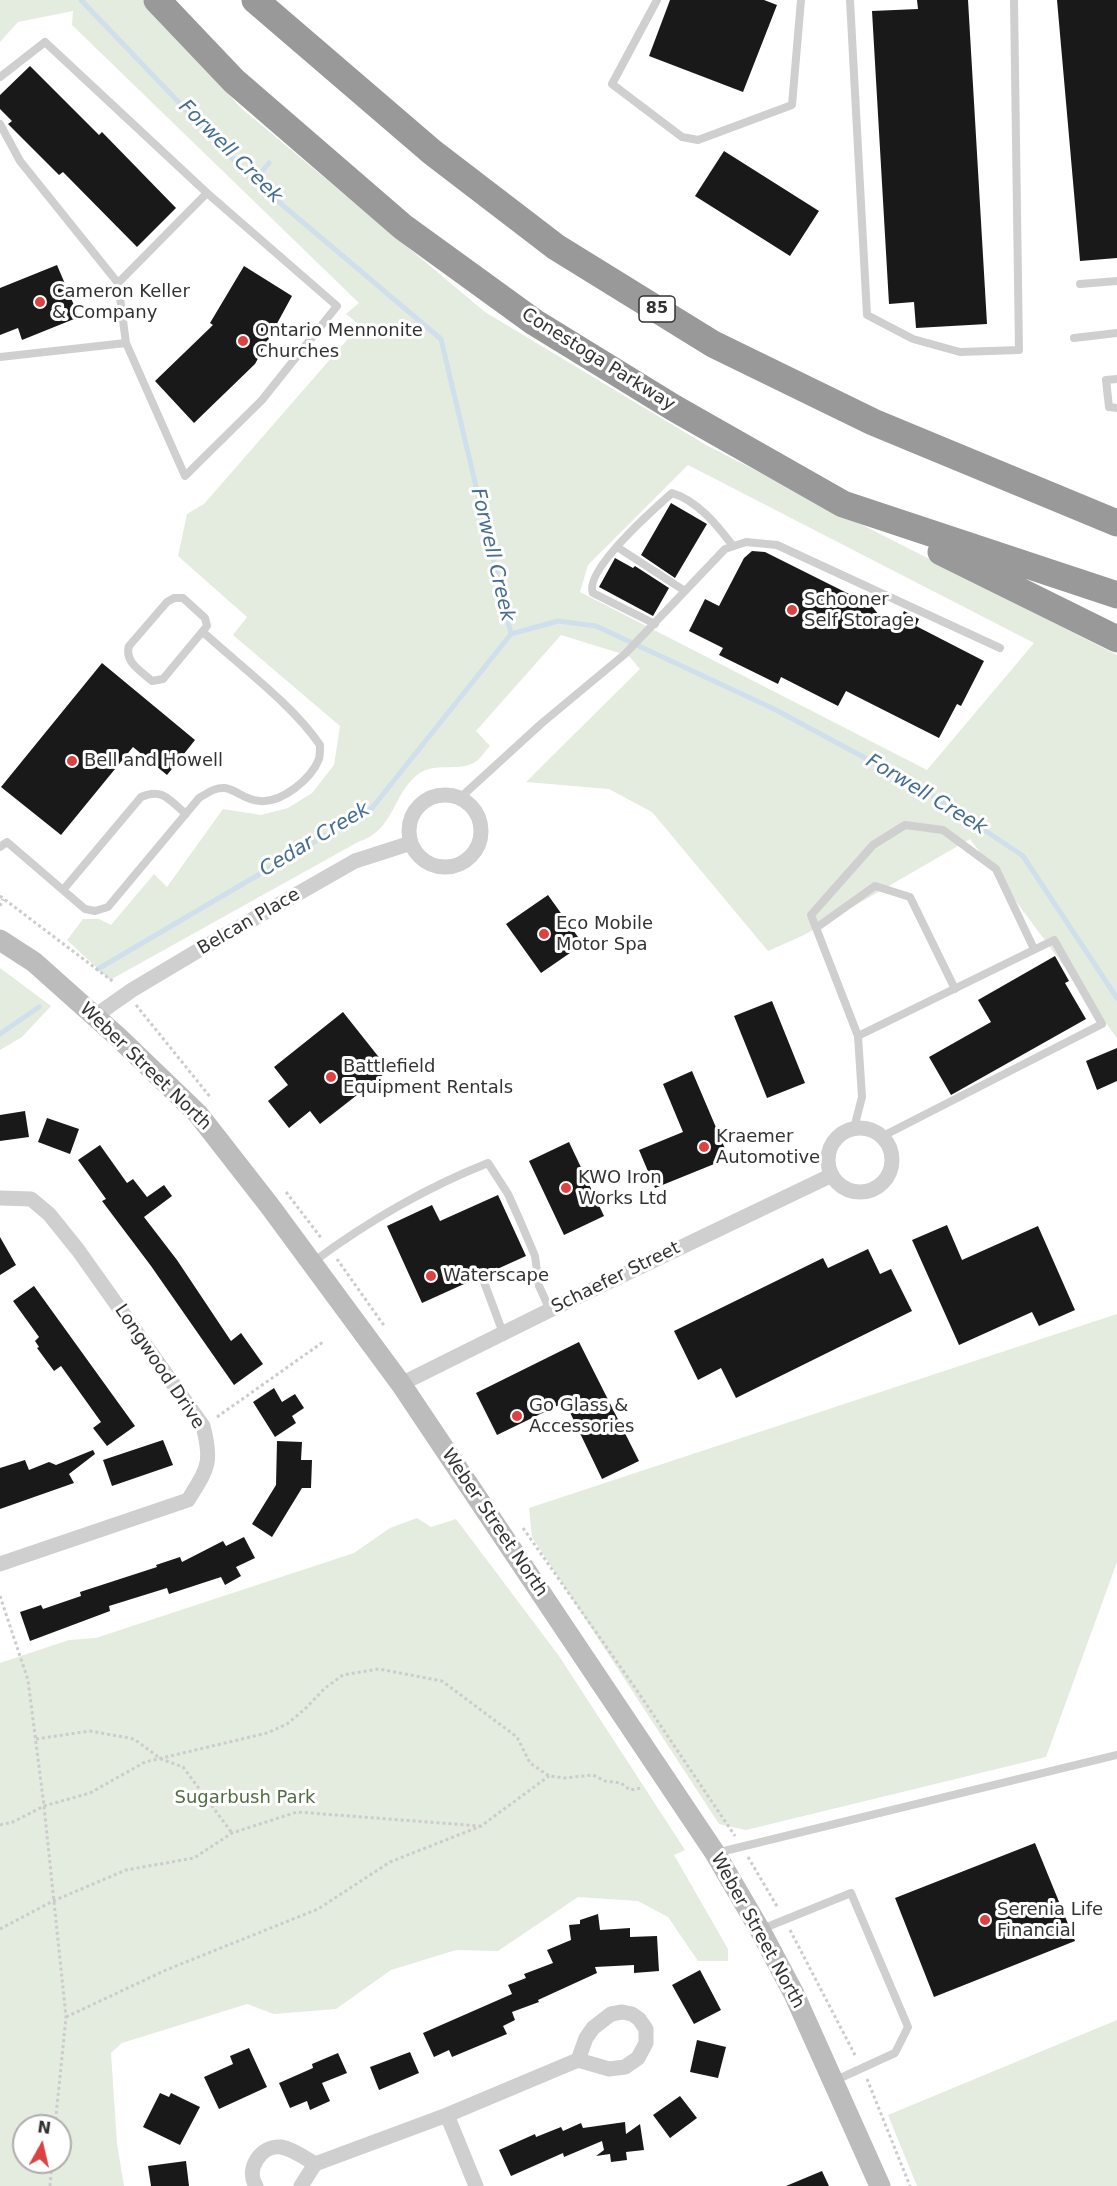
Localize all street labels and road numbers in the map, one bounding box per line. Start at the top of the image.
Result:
road number: 85 [639,296,675,322]
street label: Conestoga Parkway [517,304,679,416]
street label: Belcan Place [194,884,304,960]
street label: Weber Street North [75,999,215,1135]
street label: Schaefer Street [548,1238,684,1318]
street label: Longwood Drive [109,1301,209,1433]
street label: Weber Street North [436,1445,552,1601]
street label: Weber Street North [705,1850,809,2012]

